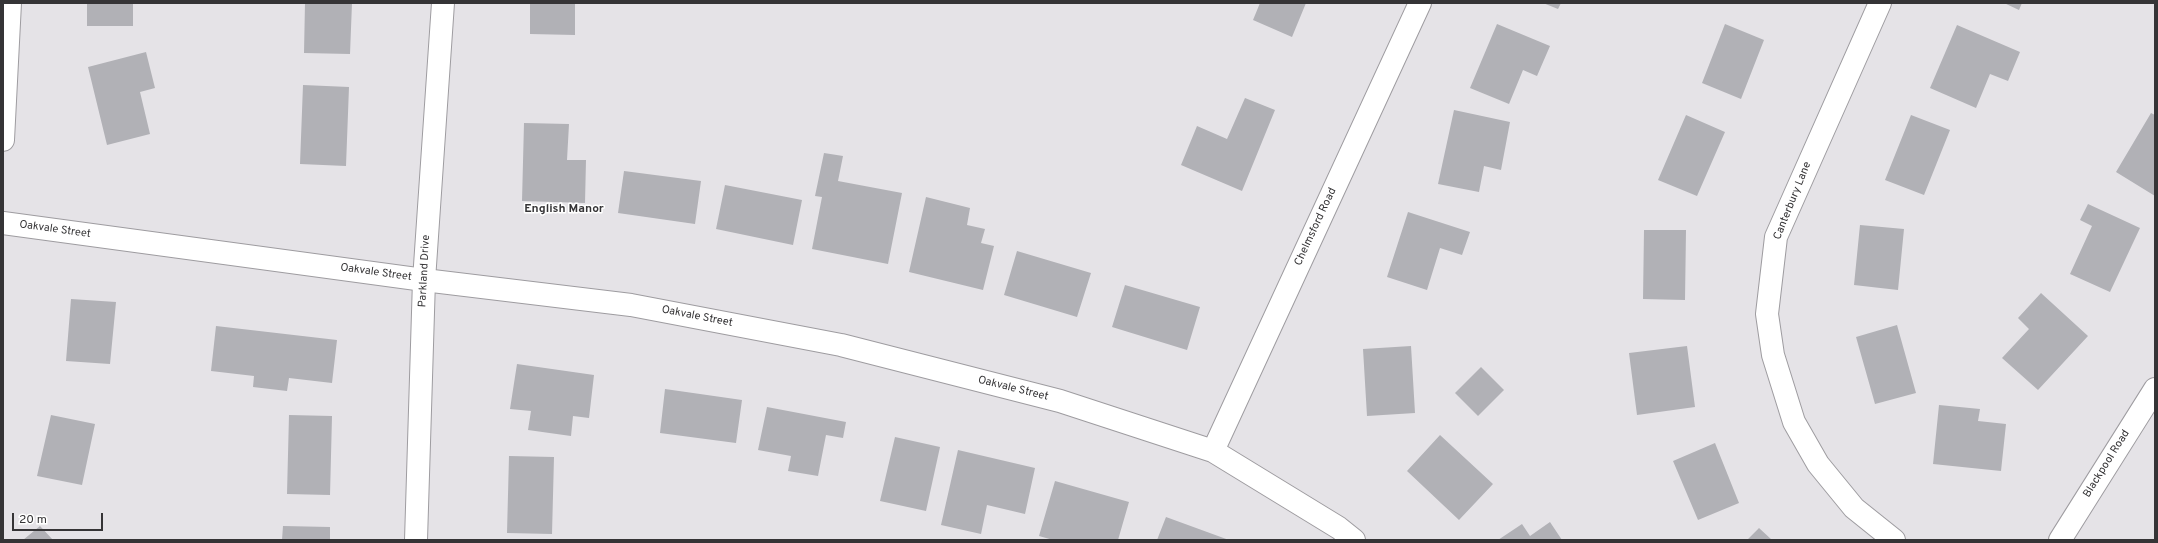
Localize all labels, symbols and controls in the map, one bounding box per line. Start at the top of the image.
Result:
street label: Canterbury Lane [1771,160,1815,242]
street label: Chelmsford Road [1292,186,1340,268]
district label: English Manor [524,203,604,217]
street label: Oakvale Street [18,218,92,242]
street label: Parkland Drive [417,234,433,308]
street label: Oakvale Street [339,261,413,285]
street label: Oakvale Street [660,304,734,330]
street label: Oakvale Street [976,374,1050,404]
street label: Blackpool Road [2081,428,2133,500]
scale bar [14,505,105,531]
text: 20 m [19,512,47,528]

